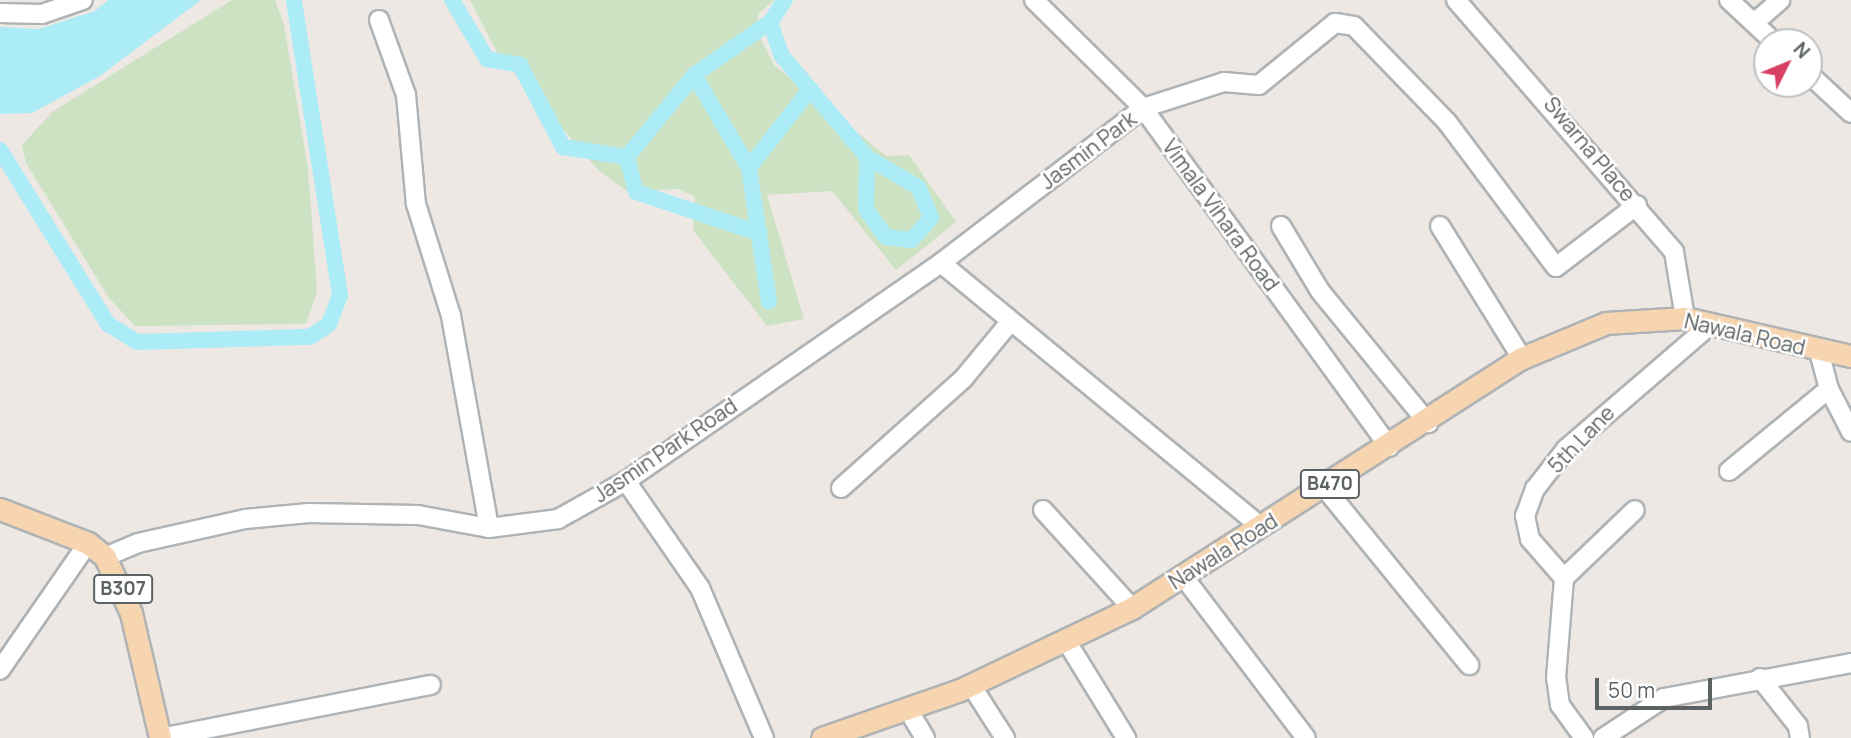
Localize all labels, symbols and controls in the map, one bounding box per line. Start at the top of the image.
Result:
north arrow [1753,28,1823,98]
text: N [1788,36,1816,64]
street label: Swarna Place [1539,92,1641,206]
street label: Jasmin Park [1035,106,1141,194]
street label: Vimala Vihara Road [1157,134,1285,296]
street label: Nawala Road [1682,308,1808,360]
street label: Jasmin Park Road [588,393,742,507]
street label: 5th Lane [1543,400,1619,478]
road number: B470 [1298,468,1362,499]
street label: Nawala Road [1164,508,1282,594]
road number: B307 [92,574,154,604]
scale bar [1599,664,1716,708]
text: 50 m [1608,676,1655,704]

